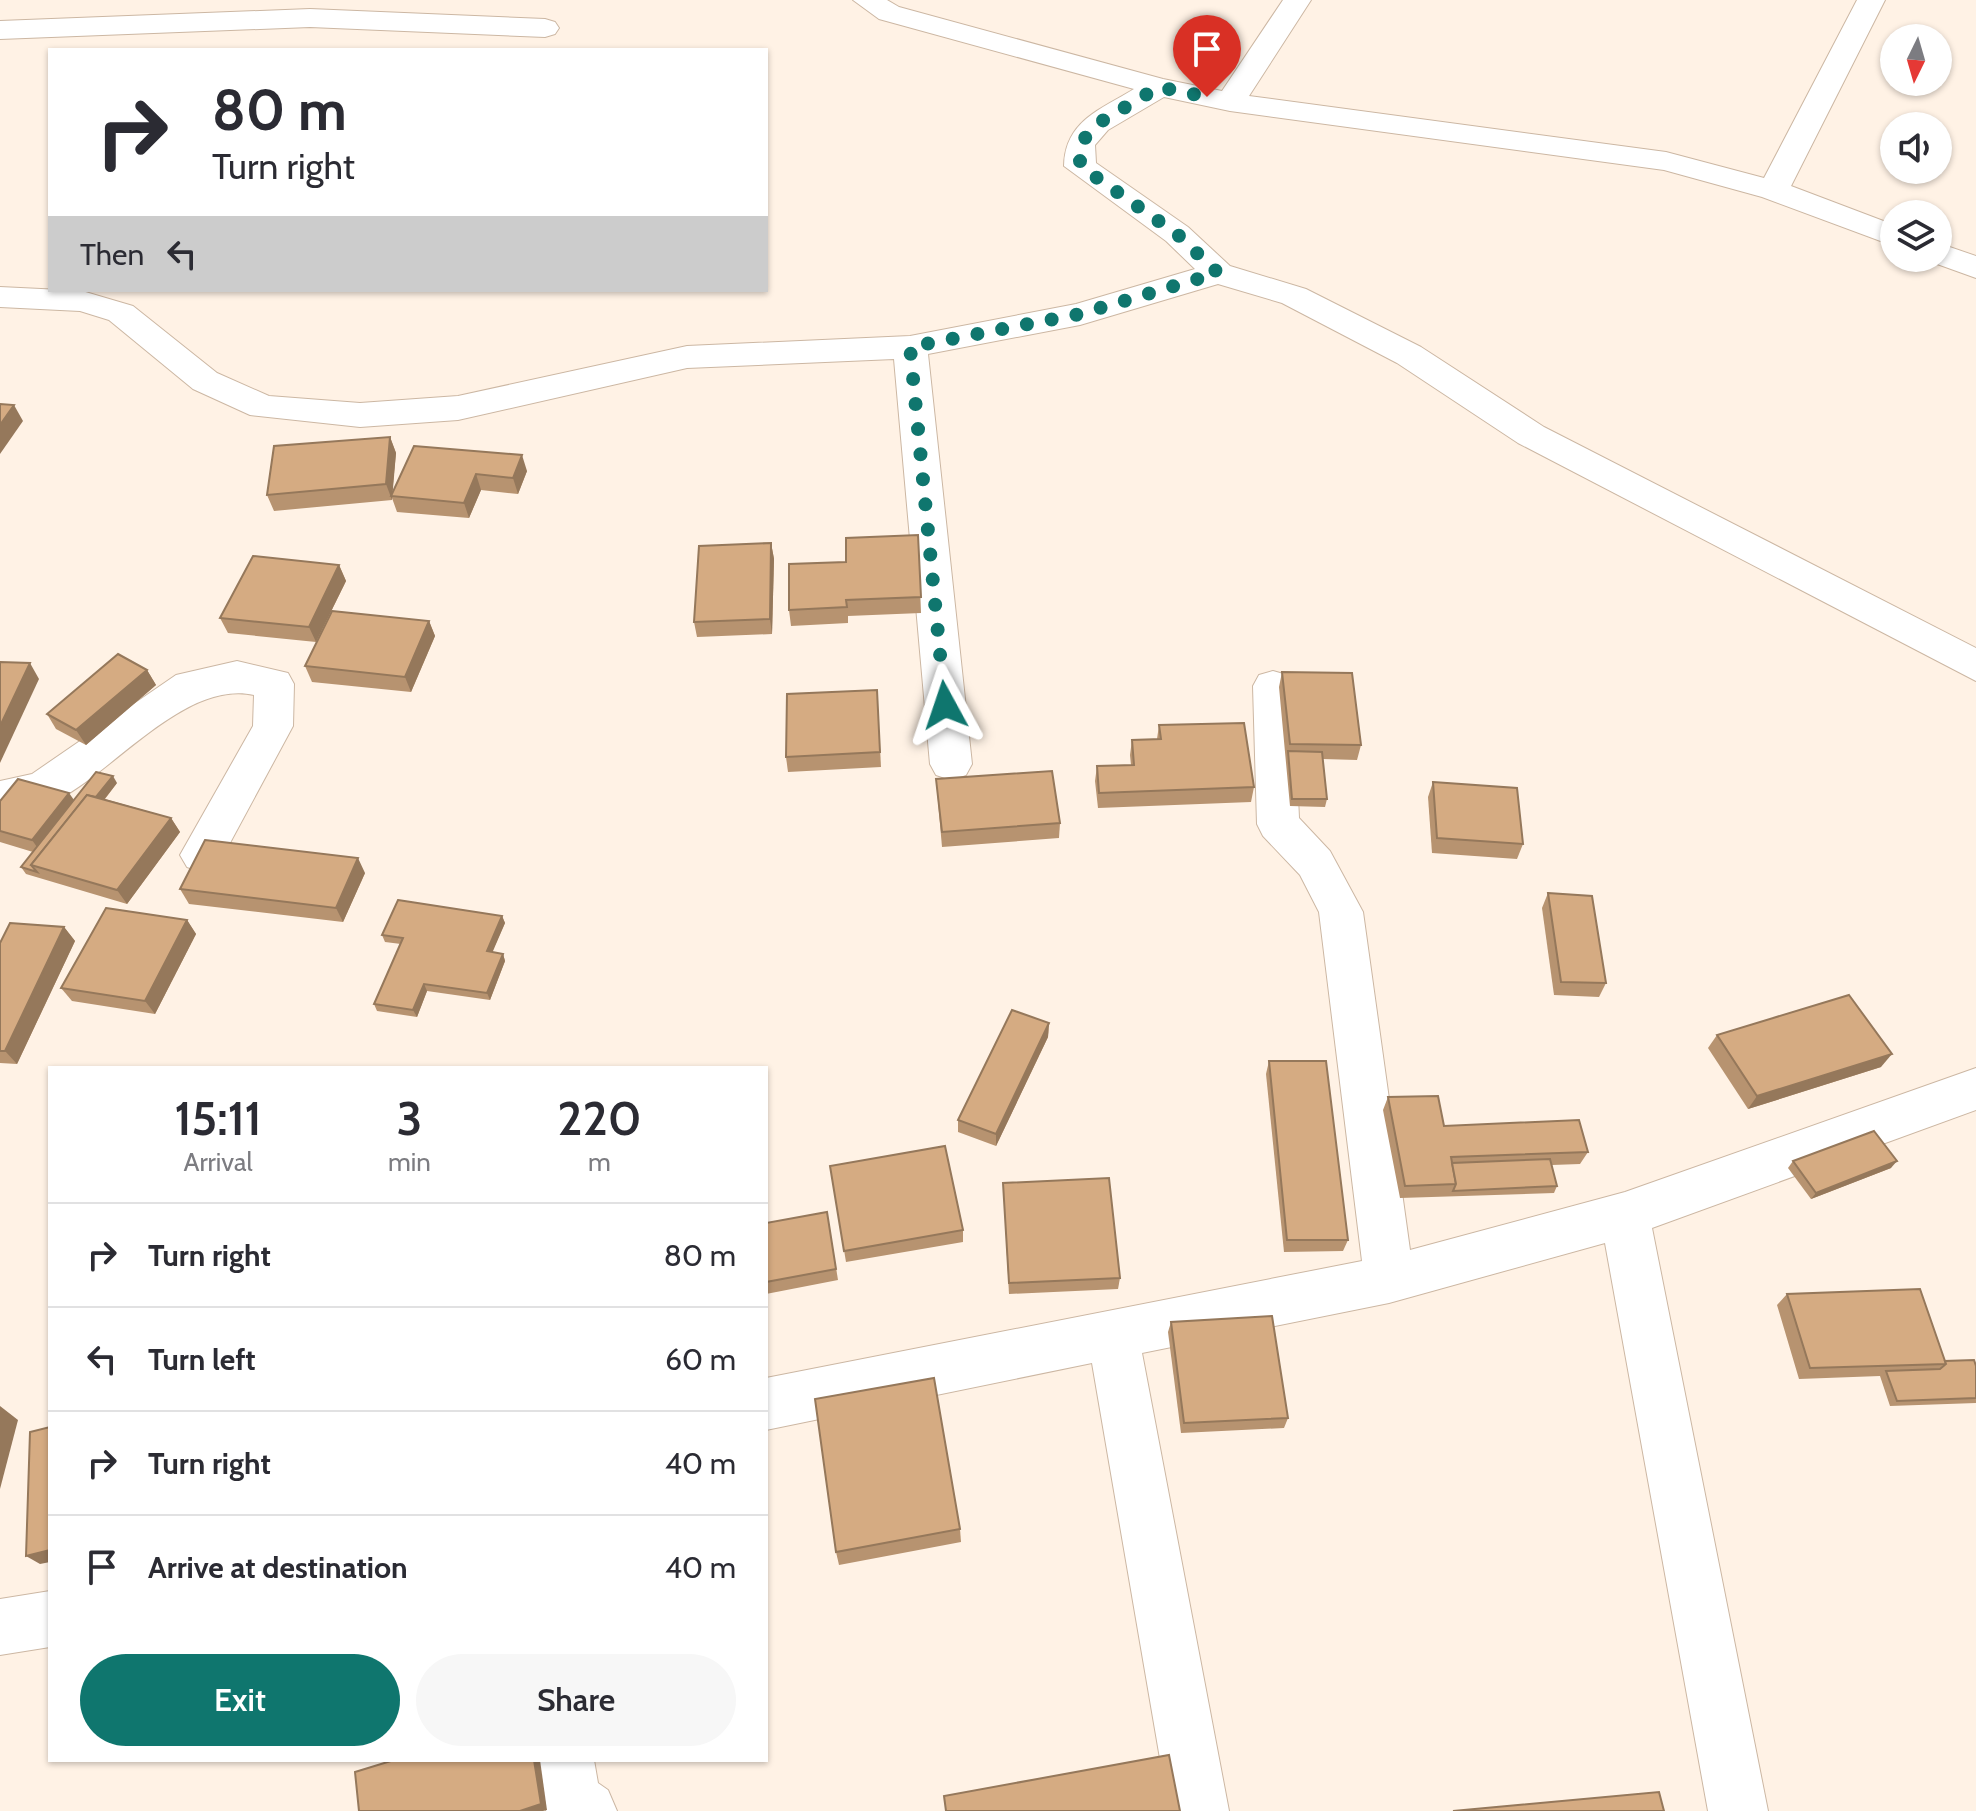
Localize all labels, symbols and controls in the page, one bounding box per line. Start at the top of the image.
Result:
pin [1173,15,1241,97]
north arrow [1880,24,1952,96]
map controls [1880,24,1952,272]
icon: arrive [1185,27,1229,71]
text: 80 m [212,76,347,144]
icon: right [80,80,184,184]
button: sound [1880,112,1952,184]
text: Turn right [212,144,355,188]
button: layers [1880,200,1952,272]
icon: left [160,232,204,276]
text: Then [80,236,144,273]
position arrow [903,663,987,747]
text: 15:11 [174,1089,262,1147]
text: 3 [396,1089,422,1147]
text: 220 [557,1089,642,1147]
text: Arrival [183,1146,253,1178]
text: min [388,1146,431,1178]
text: m [588,1146,611,1178]
icon: right [80,1233,124,1277]
text: Turn right [148,1237,271,1274]
text: 80 m [664,1237,736,1274]
icon: left [80,1337,124,1381]
text: Turn left [148,1341,256,1378]
text: 60 m [665,1341,736,1378]
icon: right [80,1441,124,1485]
text: Turn right [148,1445,271,1482]
text: 40 m [665,1445,736,1482]
icon: arrive [80,1545,124,1589]
text: Arrive at destination [148,1549,408,1586]
text: 40 m [665,1549,736,1586]
button: Exit [80,1654,400,1746]
button: Share [416,1654,736,1746]

